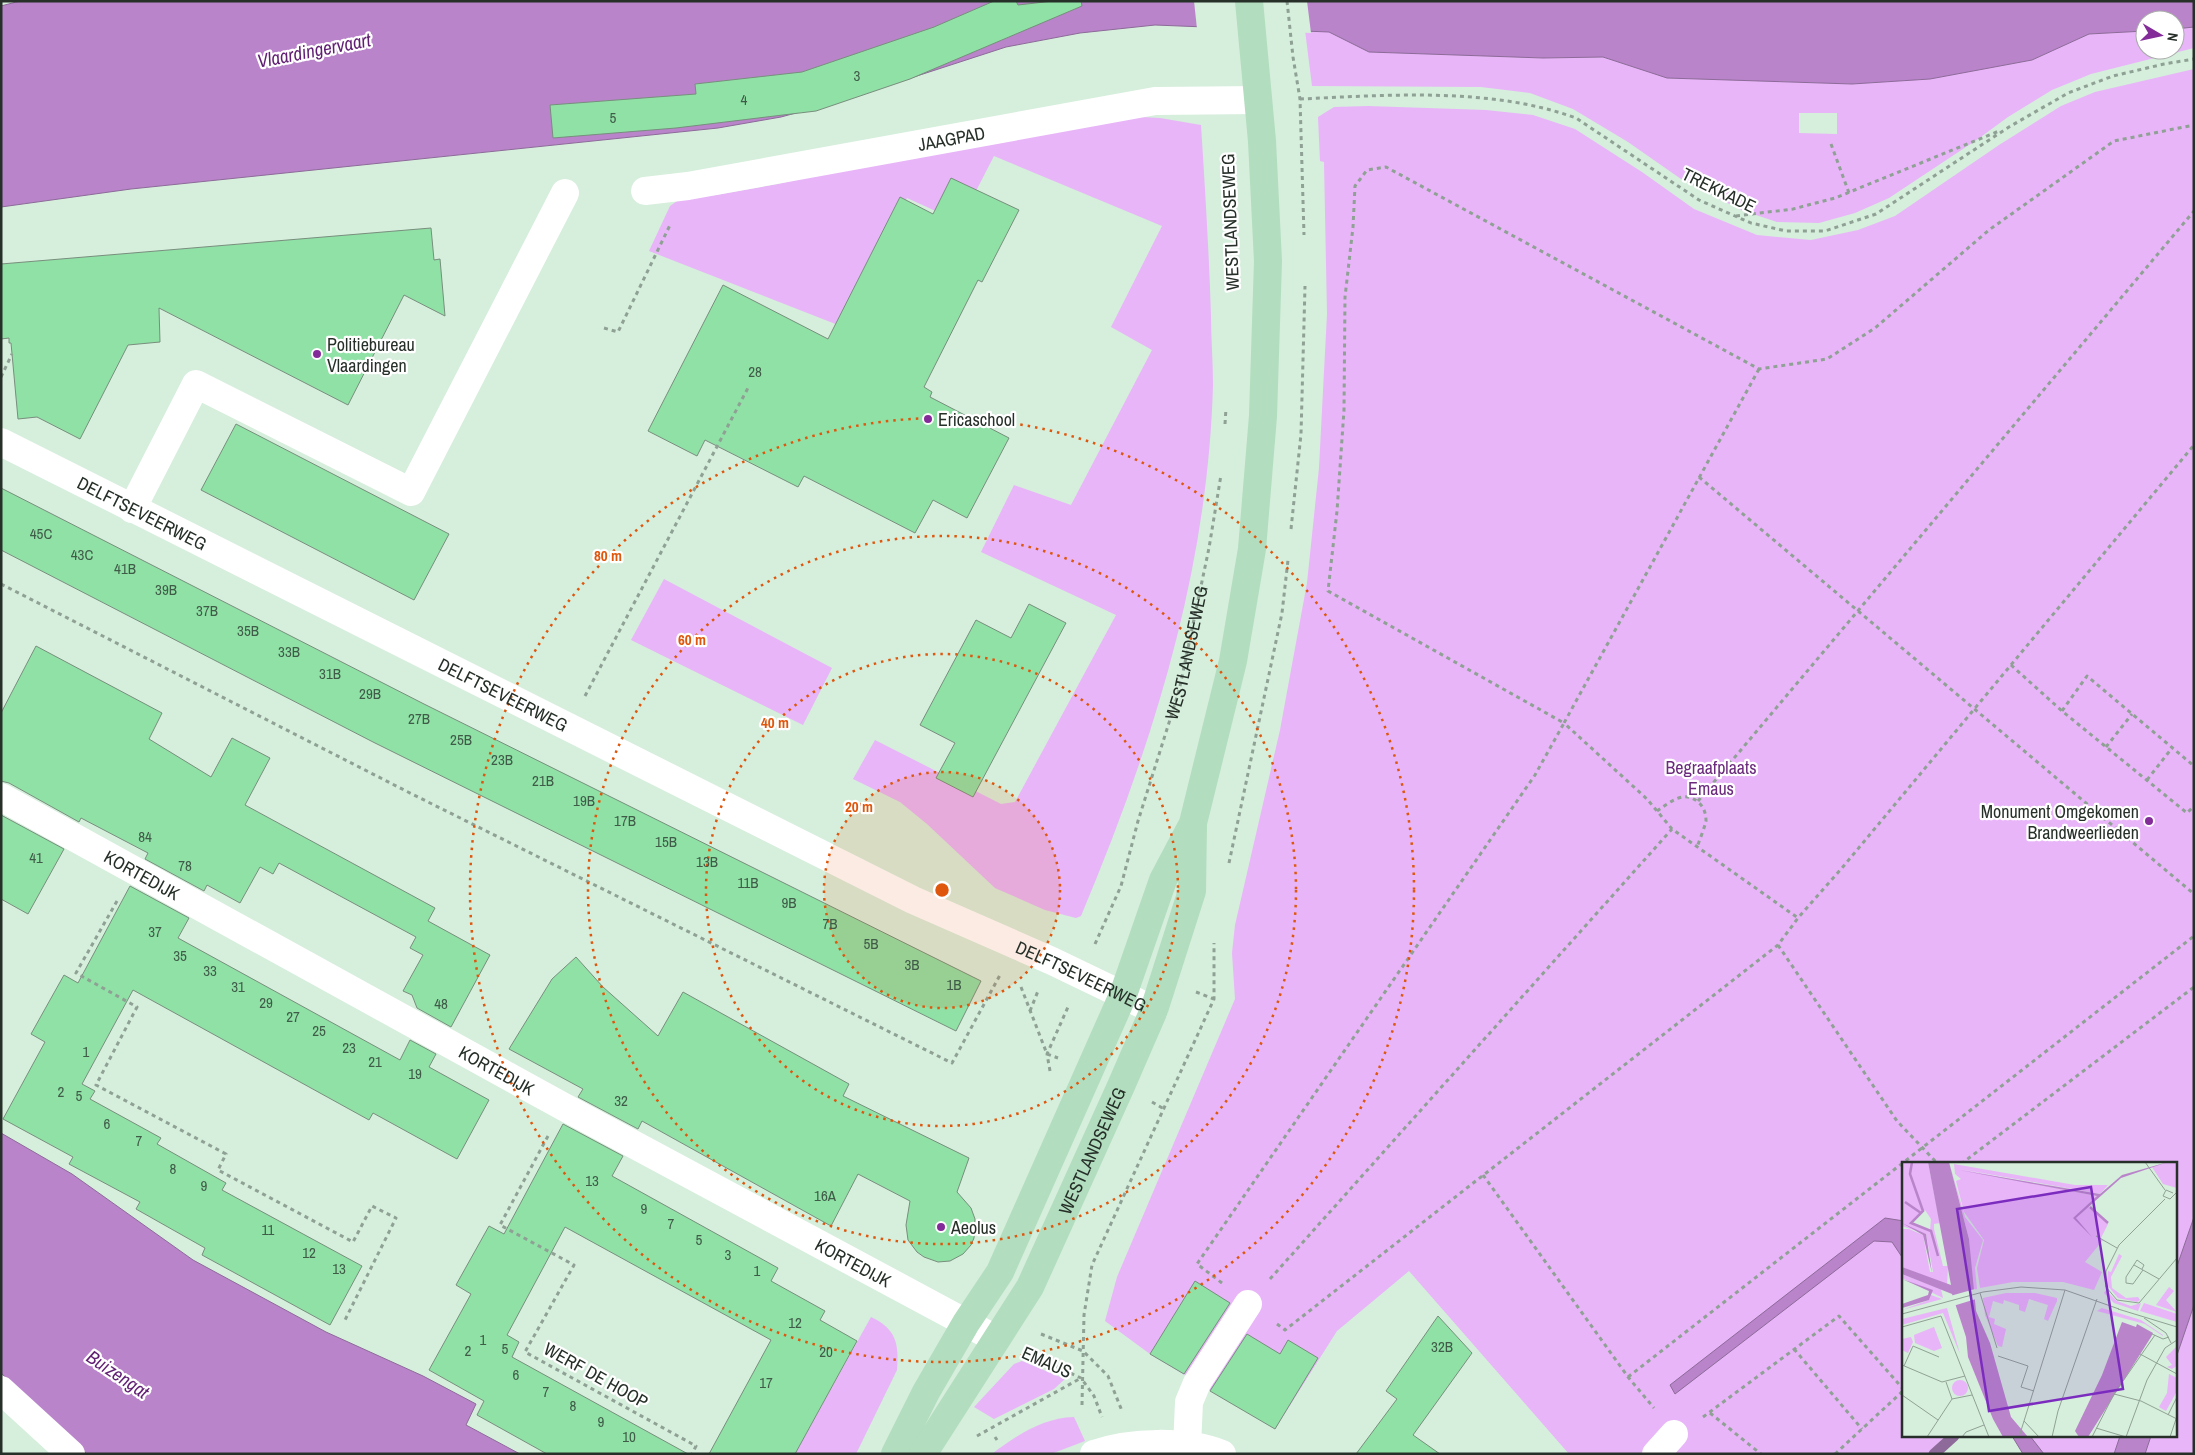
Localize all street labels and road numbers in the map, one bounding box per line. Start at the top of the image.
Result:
street label: JAAGPAD [916,120,987,156]
street label: WESTLANDSEWEG [1215,153,1245,291]
street label: TREKKADE [1678,161,1760,219]
street label: DELFTSEVEERWEG [73,470,211,556]
street label: WESTLANDSEWEG [1158,583,1213,723]
street label: DELFTSEVEERWEG [434,651,572,737]
street label: KORTEDIJK [100,844,184,906]
street label: DELFTSEVEERWEG [1012,934,1151,1017]
street label: KORTEDIJK [455,1039,539,1101]
street label: WESTLANDSEWEG [1052,1083,1131,1218]
street label: KORTEDIJK [811,1232,896,1293]
street label: WERF DE HOOP [539,1336,653,1414]
street label: EMAUS [1018,1340,1076,1384]

